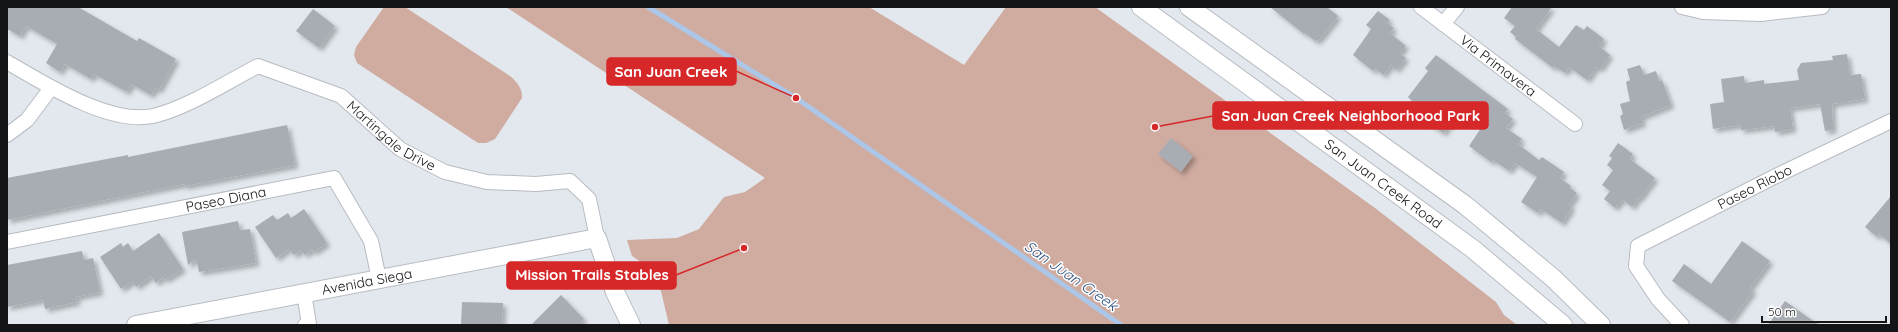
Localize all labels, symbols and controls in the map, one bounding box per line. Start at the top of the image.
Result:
street label: Via Primavera [1456,31,1540,101]
callout: San Juan Creek [607,58,736,85]
text: San Juan Creek [615,62,727,81]
street label: Martingale Drive [343,97,439,175]
callout: San Juan Creek Neighborhood Park [1213,102,1488,129]
text: San Juan Creek Neighborhood Park [1222,106,1480,125]
street label: San Juan Creek Road [1321,135,1446,232]
street label: Paseo Riobo [1714,161,1795,213]
street label: Paseo Diana [184,182,268,216]
water label: San Juan Creek [1021,236,1123,316]
callout: Mission Trails Stables [507,262,676,289]
street label: Avenida Siega [320,264,414,299]
text: Mission Trails Stables [515,265,669,284]
scale bar [1762,298,1886,324]
text: 50 m [1768,304,1796,319]

